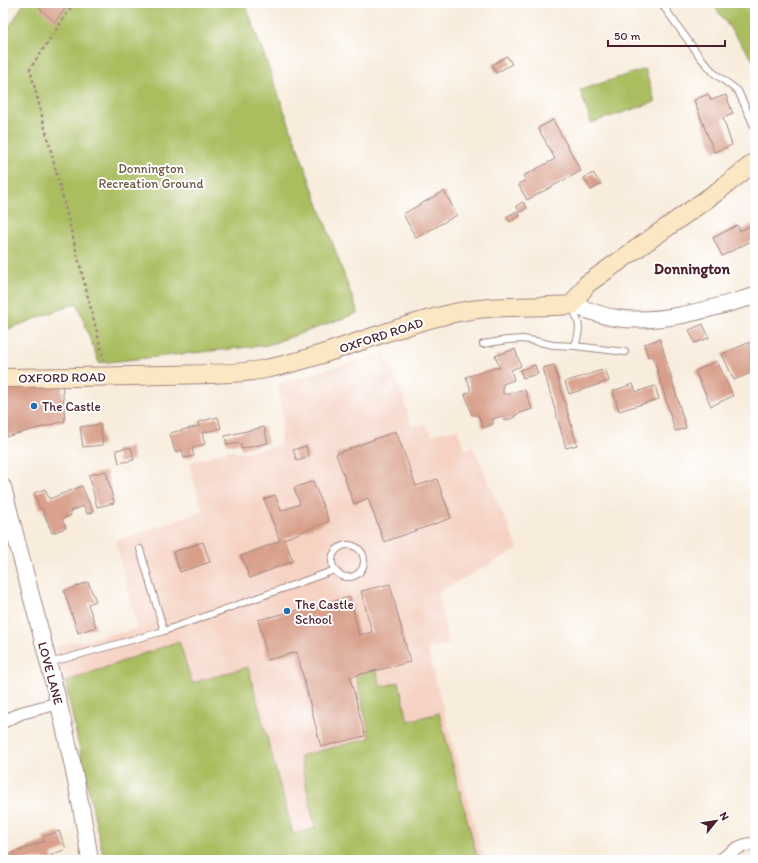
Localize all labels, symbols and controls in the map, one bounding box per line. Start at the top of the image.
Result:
scale bar [608,22,725,48]
text: 50 m [614,29,640,43]
park label: Donnington Recreation Ground [98,161,204,191]
district label: Donnington [654,260,730,279]
street label: OXFORD ROAD [337,315,426,356]
street label: OXFORD ROAD [18,369,106,386]
place label: The Castle [42,399,101,414]
marker: The Castle [29,401,39,411]
place label: The Castle School [295,597,354,627]
marker: The Castle School [282,606,292,616]
street label: LOVE LANE [35,640,66,706]
north arrow [696,801,736,841]
text: N [717,810,732,823]

